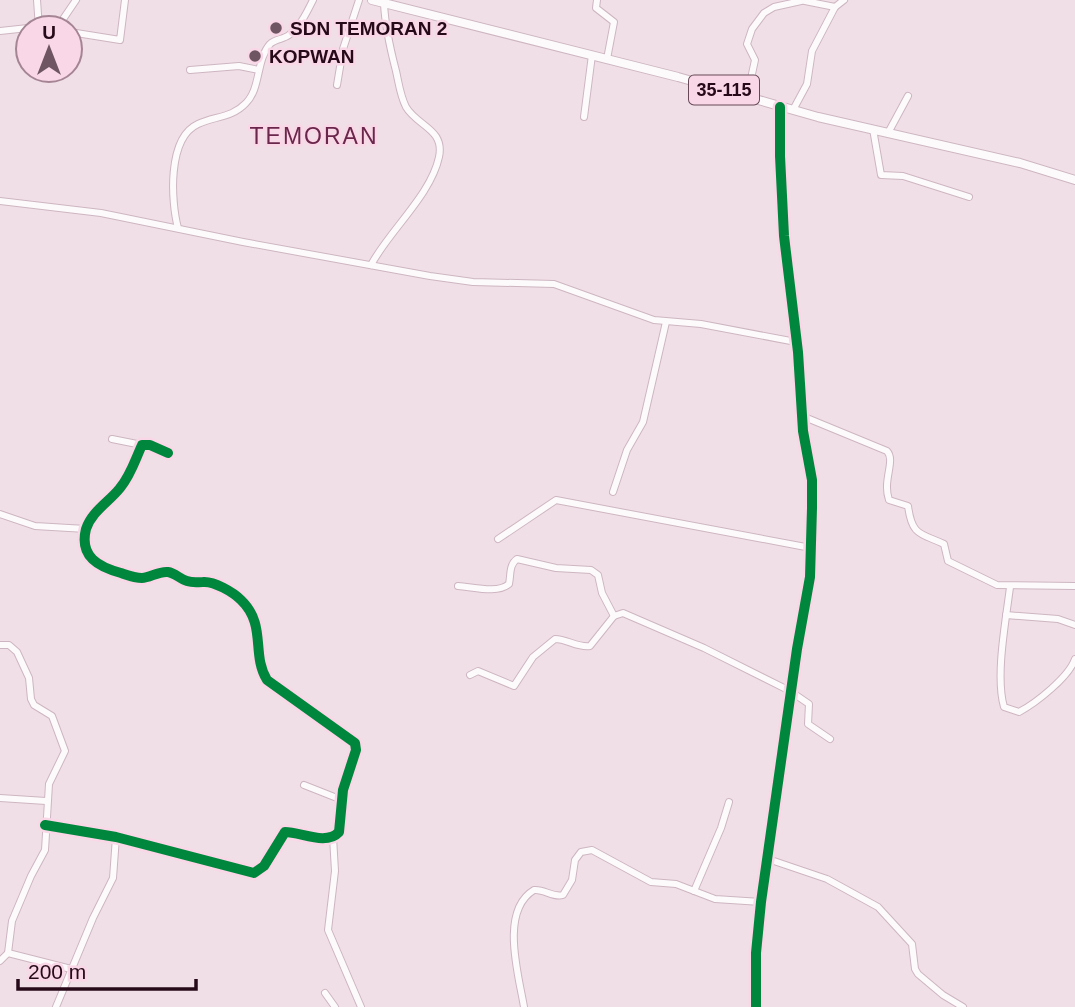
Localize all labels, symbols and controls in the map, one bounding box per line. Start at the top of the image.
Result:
north arrow [14,14,84,84]
place label: SDN TEMORAN 2 [290,18,447,39]
marker: SDN TEMORAN 2 [268,20,284,36]
text: U [42,22,56,43]
place label: KOPWAN [269,46,355,67]
marker: KOPWAN [247,48,263,64]
road number: 35-115 [689,76,759,104]
district label: TEMORAN [250,123,379,149]
scale bar [18,948,196,992]
text: 200 m [28,960,86,983]

